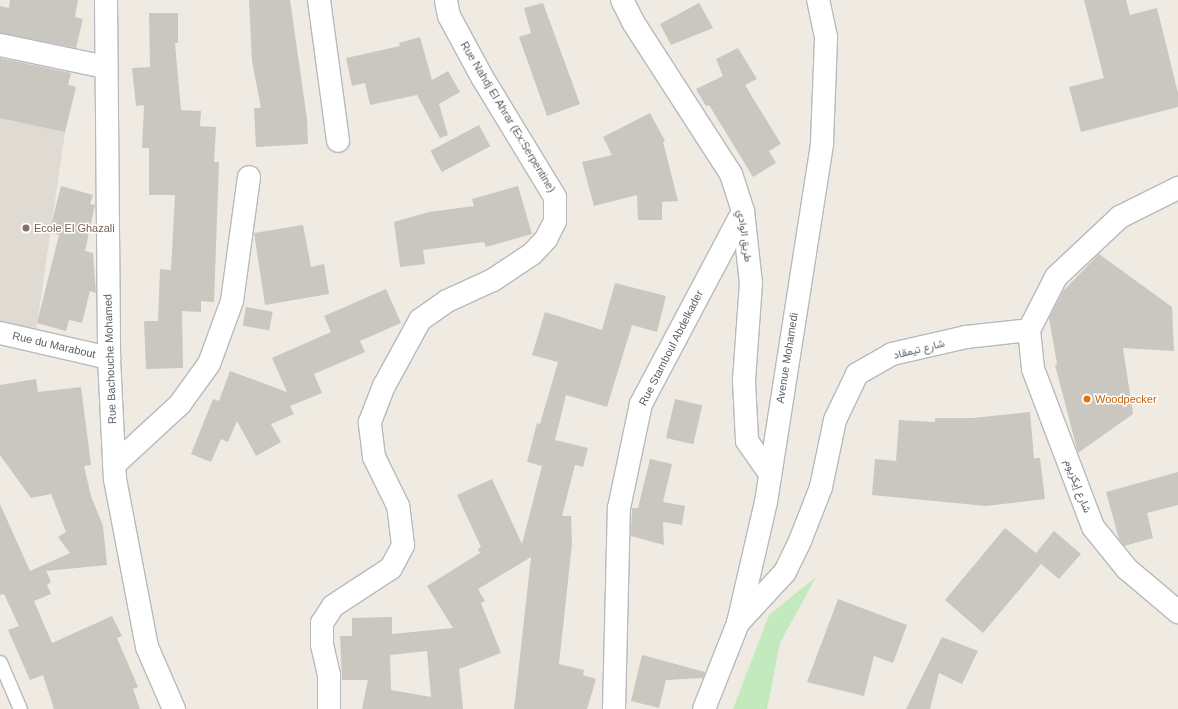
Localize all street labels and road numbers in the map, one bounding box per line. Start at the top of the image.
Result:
street label: Rue Nahdj El Ahrar (Ex:Serpentine) [457,39,559,195]
street label: طريق الوادي [735,209,755,263]
street label: Rue Stamboul Abdelkader [636,288,706,408]
street label: Rue Bachouche Mohamed [101,294,119,424]
street label: Avenue Mohamedi [773,312,801,404]
street label: Rue du Marabout [11,329,97,361]
street label: شارع تيمقاد [892,336,946,362]
street label: شارع إيكزيوم [1062,457,1094,515]

